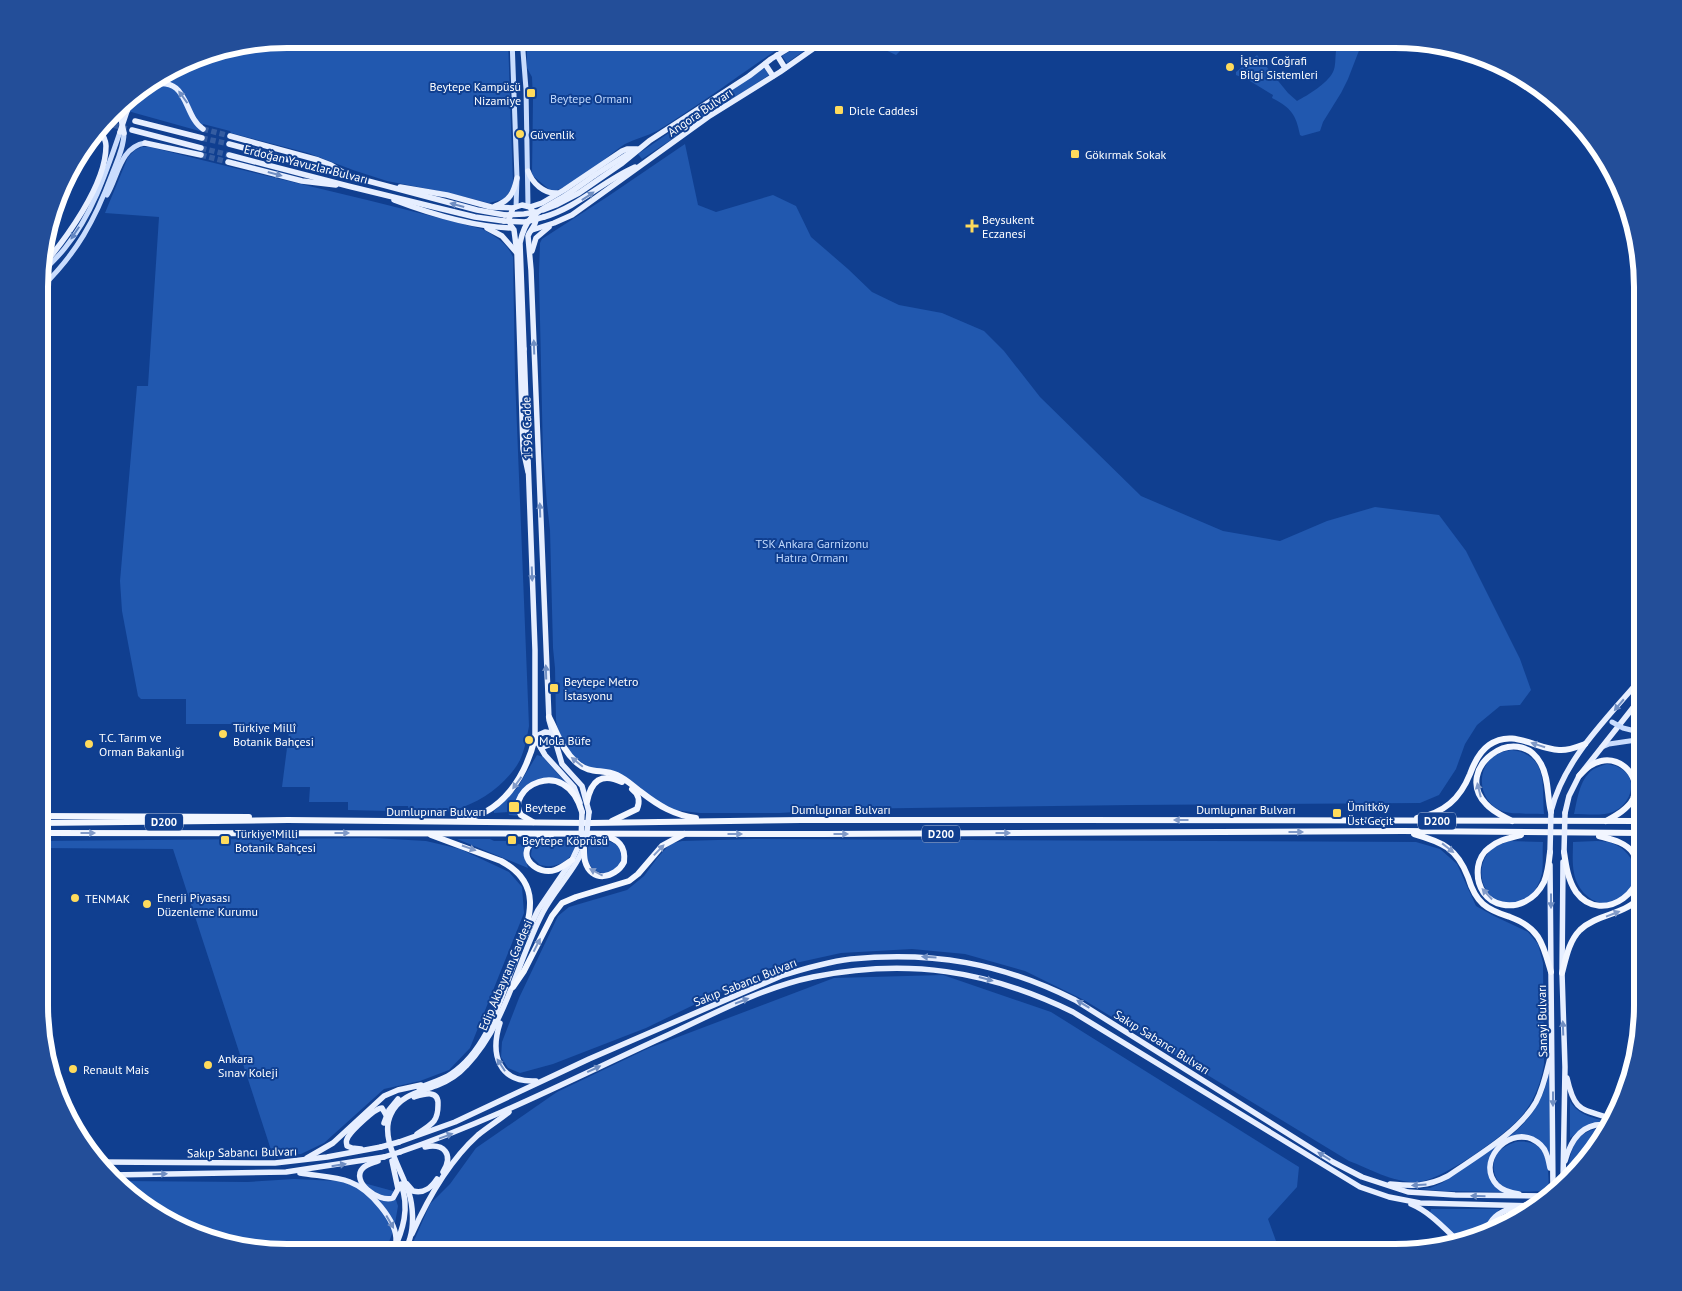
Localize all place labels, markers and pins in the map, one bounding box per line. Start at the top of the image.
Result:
place label: İşlem Coğrafi Bilgi Sistemleri [1240,53,1318,82]
marker: İşlem Coğrafi Bilgi Sistemleri [1224,61,1236,73]
place label: Beytepe Kampüsü Nizamiye [430,79,521,108]
marker: Beytepe Kampüsü Nizamiye [525,87,537,99]
place label: Dicle Caddesi [849,103,918,118]
marker: Dicle Caddesi [833,104,845,116]
place label: Güvenlik [530,127,575,142]
marker: Güvenlik [514,128,526,140]
place label: Gökırmak Sokak [1085,147,1167,162]
marker: Gökırmak Sokak [1069,148,1081,160]
place label: Beysukent Eczanesi [982,212,1034,241]
marker: Beysukent Eczanesi [966,220,978,232]
place label: Beytepe Metro İstasyonu [564,674,638,703]
marker: Beytepe Metro İstasyonu [548,682,560,694]
place label: Türkiye Millî Botanik Bahçesi [233,720,314,749]
marker: Türkiye Millî Botanik Bahçesi [217,728,229,740]
place label: T.C. Tarım ve Orman Bakanlığı [99,730,184,759]
place label: Mola Büfe [539,733,591,748]
marker: Mola Büfe [523,734,535,746]
marker: T.C. Tarım ve Orman Bakanlığı [83,738,95,750]
place label: Ümitköy Üst Geçit [1347,799,1393,828]
marker: Beytepe [507,800,521,814]
place label: Beytepe [525,800,566,815]
marker: Ümitköy Üst Geçit [1331,807,1343,819]
place label: Türkiye Milli Botanik Bahçesi [235,826,316,855]
place label: Beytepe Köprüsü [522,833,608,848]
marker: Türkiye Milli Botanik Bahçesi [219,834,231,846]
marker: Beytepe Köprüsü [506,834,518,846]
place label: Enerji Piyasası Düzenleme Kurumu [157,890,258,919]
place label: TENMAK [85,891,130,906]
marker: TENMAK [69,892,81,904]
marker: Enerji Piyasası Düzenleme Kurumu [141,898,153,910]
place label: Ankara Sınav Koleji [218,1051,278,1080]
marker: Ankara Sınav Koleji [202,1059,214,1071]
place label: Renault Mais [83,1062,149,1077]
marker: Renault Mais [67,1063,79,1075]

